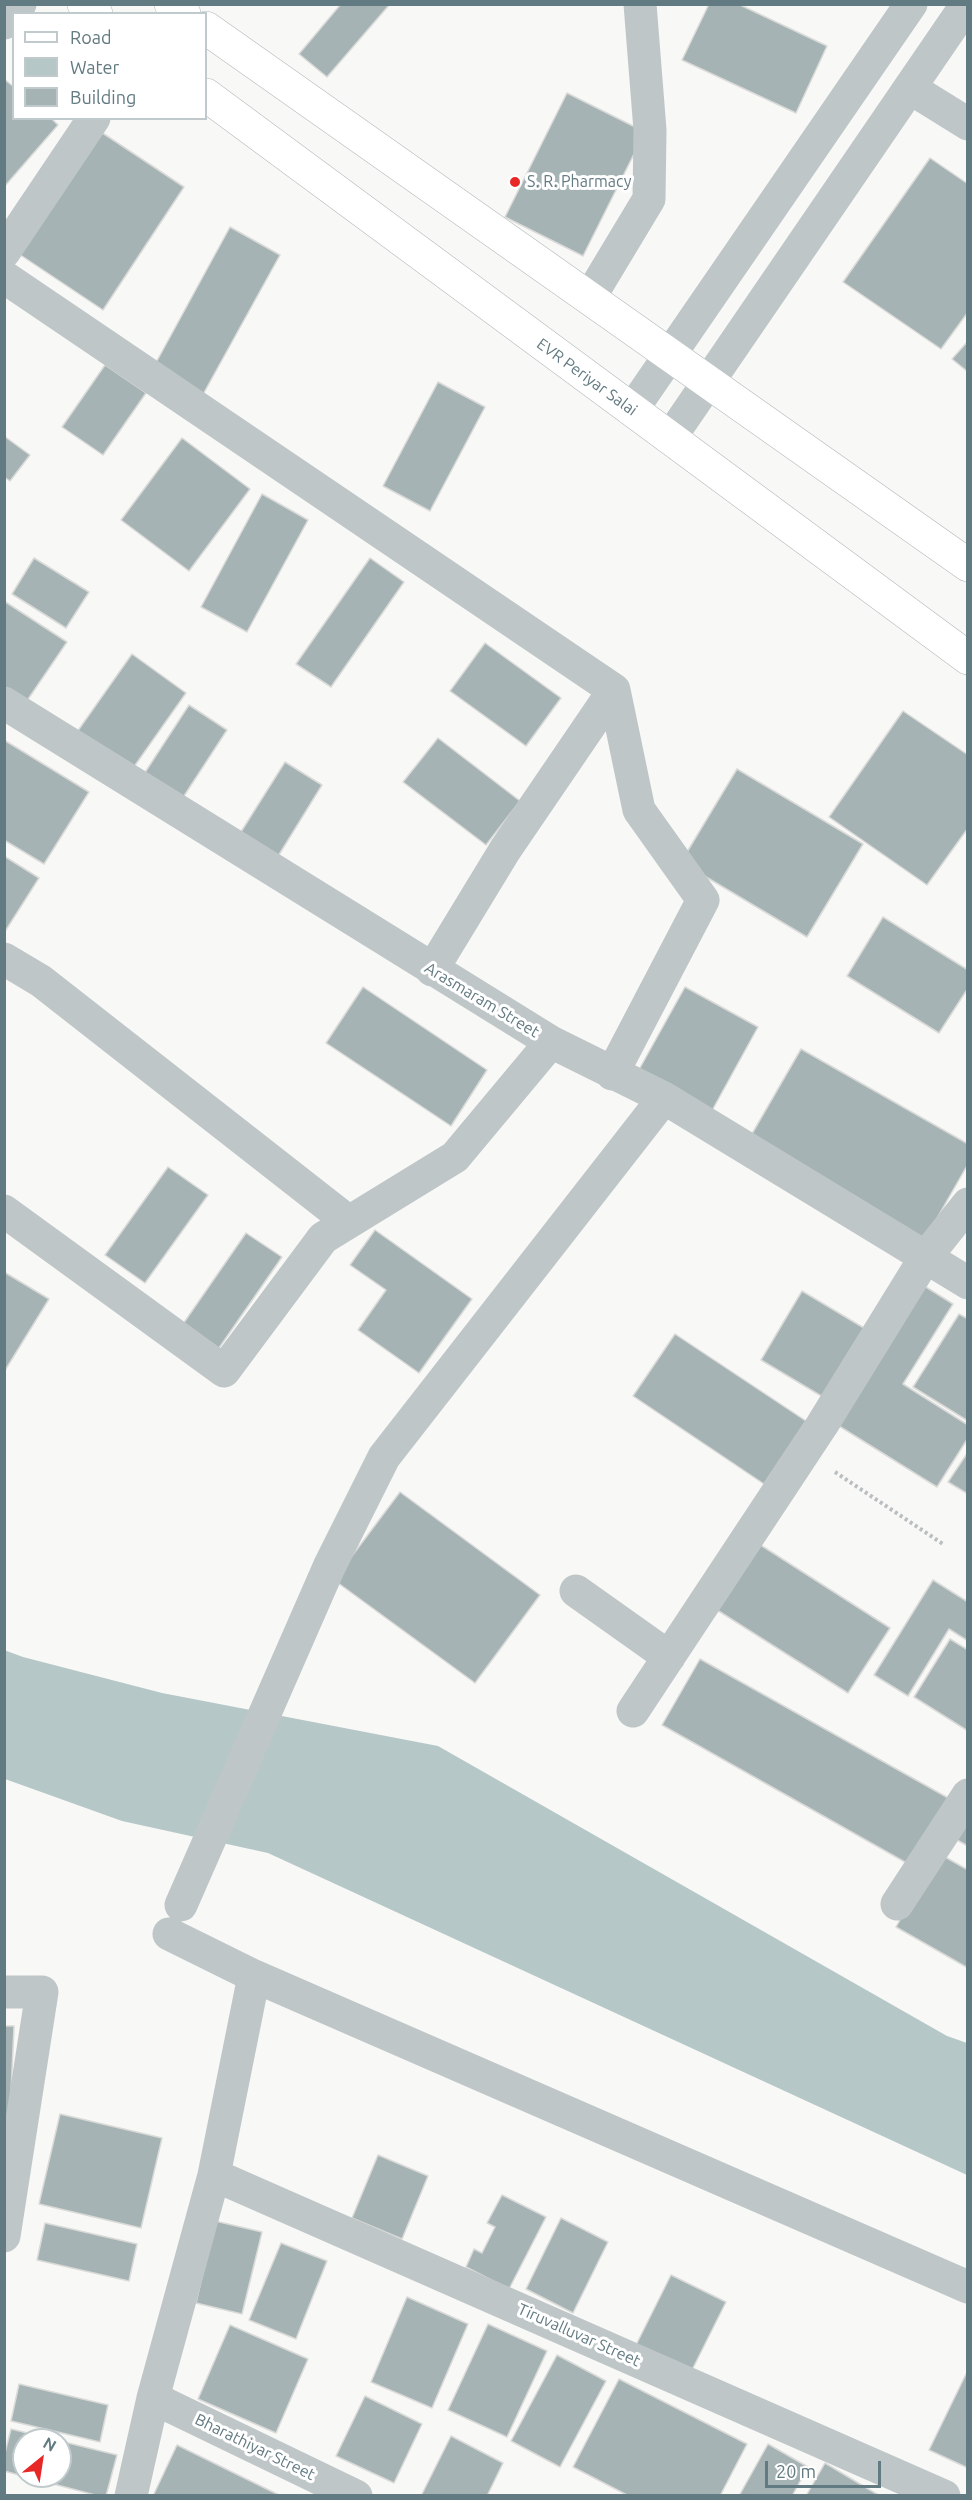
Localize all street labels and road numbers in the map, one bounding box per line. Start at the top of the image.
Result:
street label: EVR Periyar Salai [533,334,641,420]
street label: Arasmaram Street [421,958,543,1042]
street label: Tiruvalluvar Street [515,2299,643,2371]
street label: Bharathiyar Street [192,2410,318,2484]

